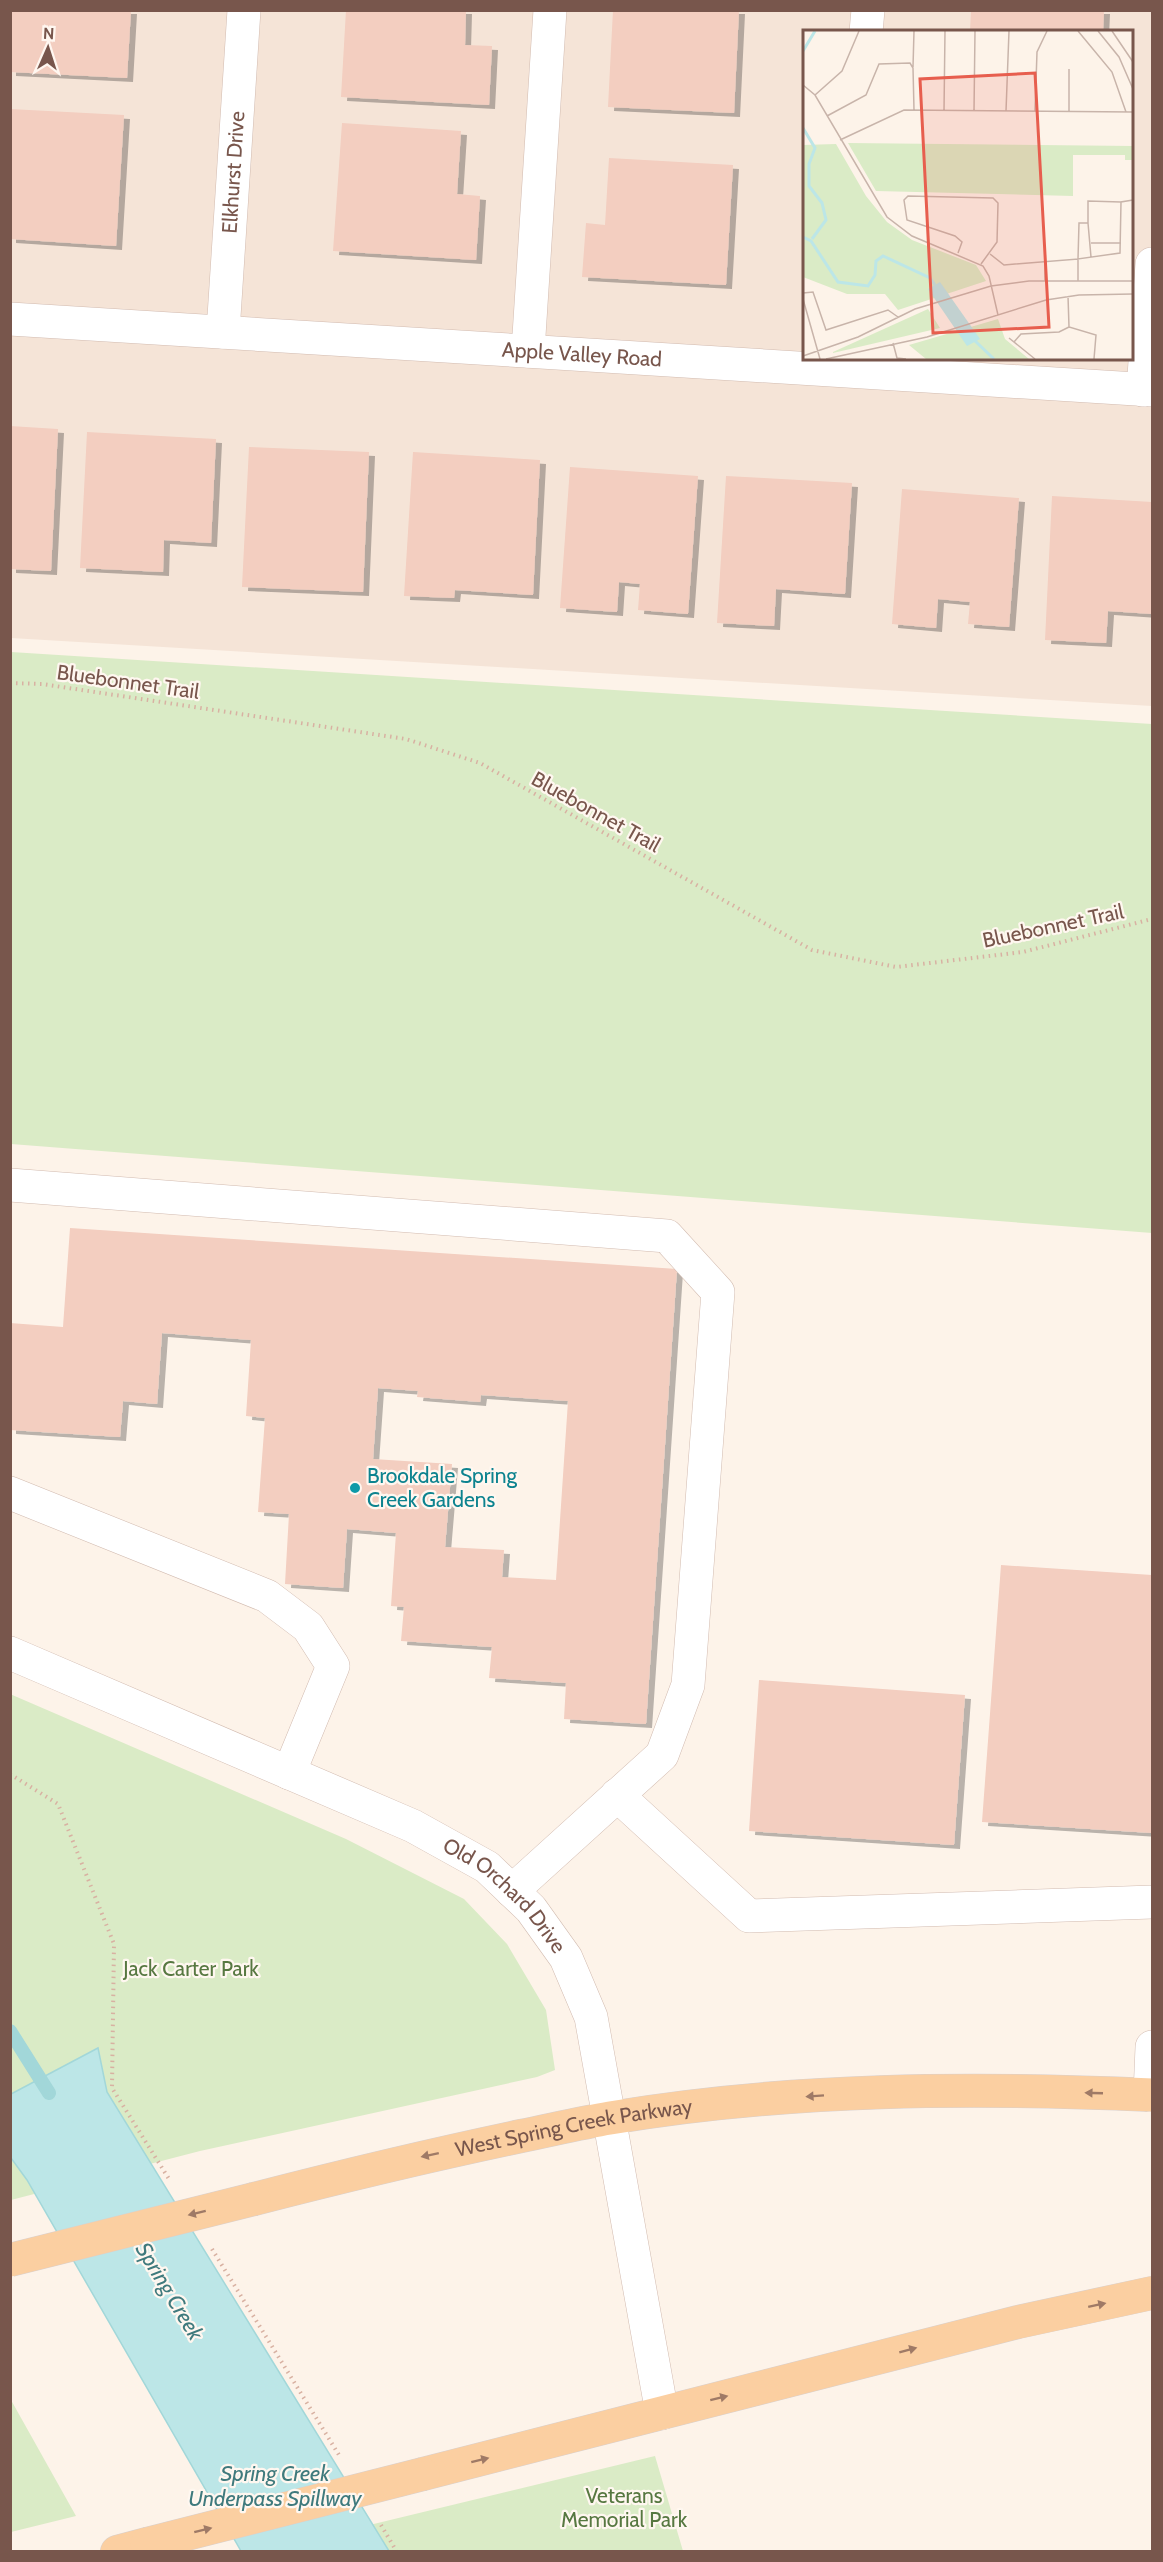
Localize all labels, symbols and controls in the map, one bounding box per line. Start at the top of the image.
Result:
north arrow [18,18,78,78]
text: N [43,24,55,43]
inset map [803,30,1133,360]
street label: Elkhurst Drive [216,110,249,234]
street label: Apple Valley Road [501,337,663,372]
street label: Bluebonnet Trail [55,659,201,704]
street label: Bluebonnet Trail [527,766,665,857]
street label: Bluebonnet Trail [980,898,1126,953]
place label: Brookdale Spring Creek Gardens [367,1463,518,1512]
marker: Brookdale Spring Creek Gardens [348,1481,362,1495]
street label: Old Orchard Drive [439,1832,572,1958]
park label: Jack Carter Park [122,1956,259,1981]
one-way arrow [1085,2088,1104,2098]
one-way arrow [806,2091,825,2101]
street label: West Spring Creek Parkway [453,2093,694,2162]
one-way arrow [420,2151,439,2160]
one-way arrow [188,2209,207,2219]
water label: Spring Creek [130,2238,210,2345]
one-way arrow [1088,2299,1106,2309]
one-way arrow [898,2345,917,2355]
one-way arrow [709,2393,728,2403]
one-way arrow [470,2454,489,2464]
water label: Spring Creek Underpass Spillway [188,2460,363,2512]
park label: Veterans Memorial Park [561,2483,688,2532]
one-way arrow [194,2524,213,2534]

